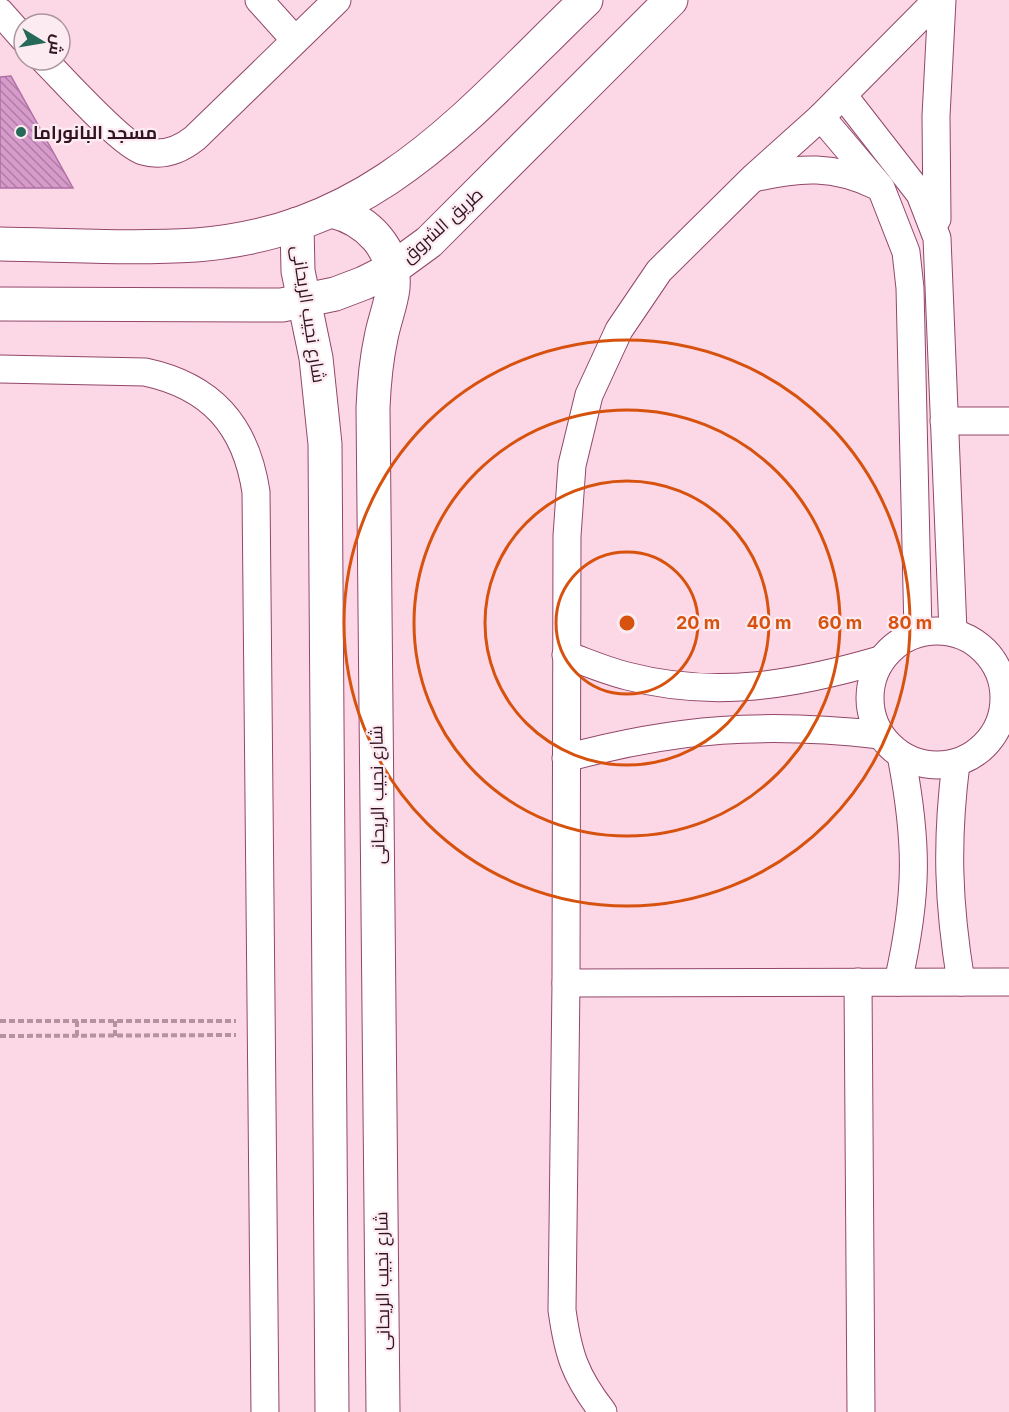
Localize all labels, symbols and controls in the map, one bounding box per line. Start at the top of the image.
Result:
north arrow [12,12,72,72]
text: ش [45,33,68,57]
place label: مسجد البانوراما [33,122,157,144]
marker: مسجد البانوراما [14,125,28,139]
street label: طريق الشروق [397,183,488,268]
street label: شارع نجيب الريحانى [286,244,330,385]
text: 20 m [676,612,720,633]
text: 40 m [747,612,792,633]
text: 60 m [818,612,862,633]
text: 80 m [888,612,932,633]
centre of rings [617,613,637,633]
street label: شارع نجيب الريحانى [365,725,391,865]
street label: شارع نجيب الريحانى [370,1211,396,1351]

